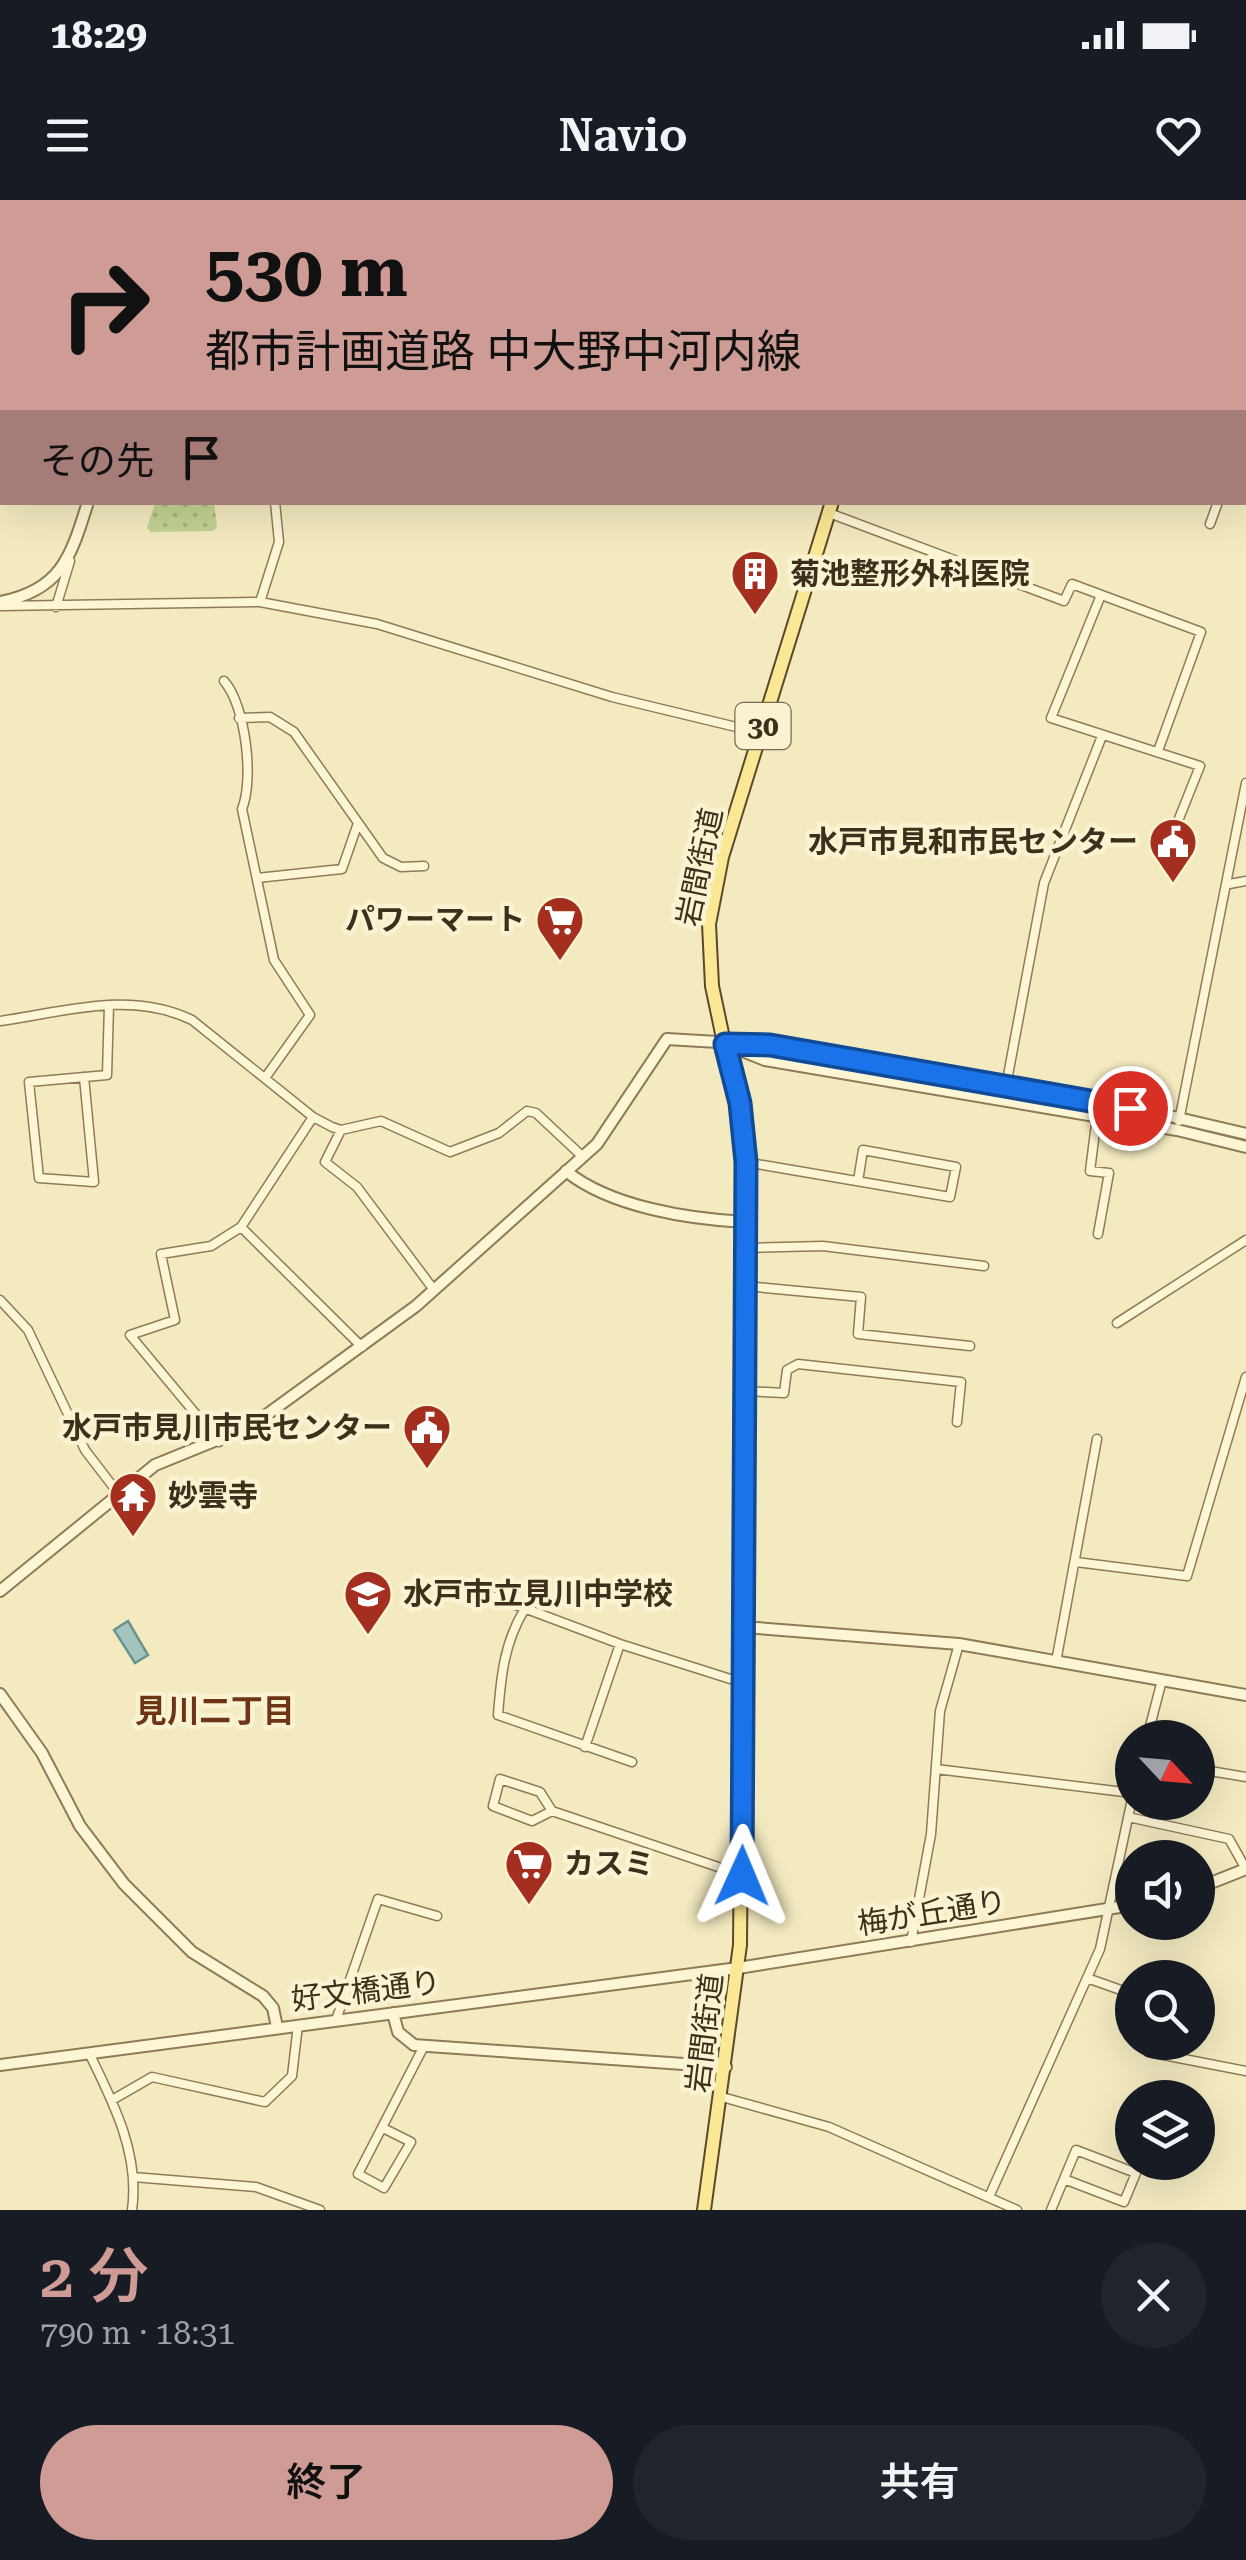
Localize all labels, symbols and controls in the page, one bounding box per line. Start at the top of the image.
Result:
text: 18:29 [50,13,147,57]
icon: menu [40,108,95,163]
icon: heart [1151,108,1206,163]
text: Navio [558,109,688,162]
text: 530 m [205,231,408,313]
icon: right [40,240,170,370]
text: 都市計画道路 中大野中河内線 [205,325,801,378]
icon: arrive [174,430,229,485]
text: その先 [40,439,154,483]
building icon: 菊池整形外科医院 [729,548,781,616]
place label: 菊池整形外科医院 [790,556,1030,591]
road number: 30 [736,703,790,749]
street label: 岩間街道 [670,805,729,929]
public building icon: 水戸市見和市民センター [1147,816,1199,884]
place label: 水戸市見和市民センター [808,824,1138,859]
supermarket icon: パワーマート [534,894,586,962]
place label: パワーマート [345,902,525,937]
pin [1088,1066,1173,1151]
icon: arrive [1103,1081,1158,1136]
public building icon: 水戸市見川市民センター [401,1402,453,1470]
place label: 水戸市見川市民センター [62,1410,392,1445]
temple icon: 妙雲寺 [107,1470,159,1538]
place label: 妙雲寺 [168,1478,258,1513]
school or university icon: 水戸市立見川中学校 [342,1568,394,1636]
place label: 水戸市立見川中学校 [403,1576,673,1611]
district label: 見川二丁目 [135,1692,295,1730]
north arrow [1115,1720,1215,1820]
map controls [1115,1720,1215,2180]
position arrow [690,1824,794,1928]
supermarket icon: カスミ [503,1838,555,1906]
button: sound [1115,1840,1215,1940]
place label: カスミ [564,1846,654,1881]
street label: 梅が丘通り [855,1883,1009,1942]
button: search [1115,1960,1215,2060]
street label: 好文橋通り [289,1964,443,2017]
street label: 岩間街道 [680,1971,729,2095]
button: layers [1115,2080,1215,2180]
text: 2 分 [40,2241,149,2312]
button: close [1101,2243,1206,2348]
text: 790 m · 18:31 [40,2314,235,2352]
button: 終了 [40,2425,613,2540]
button: 共有 [633,2425,1206,2540]

